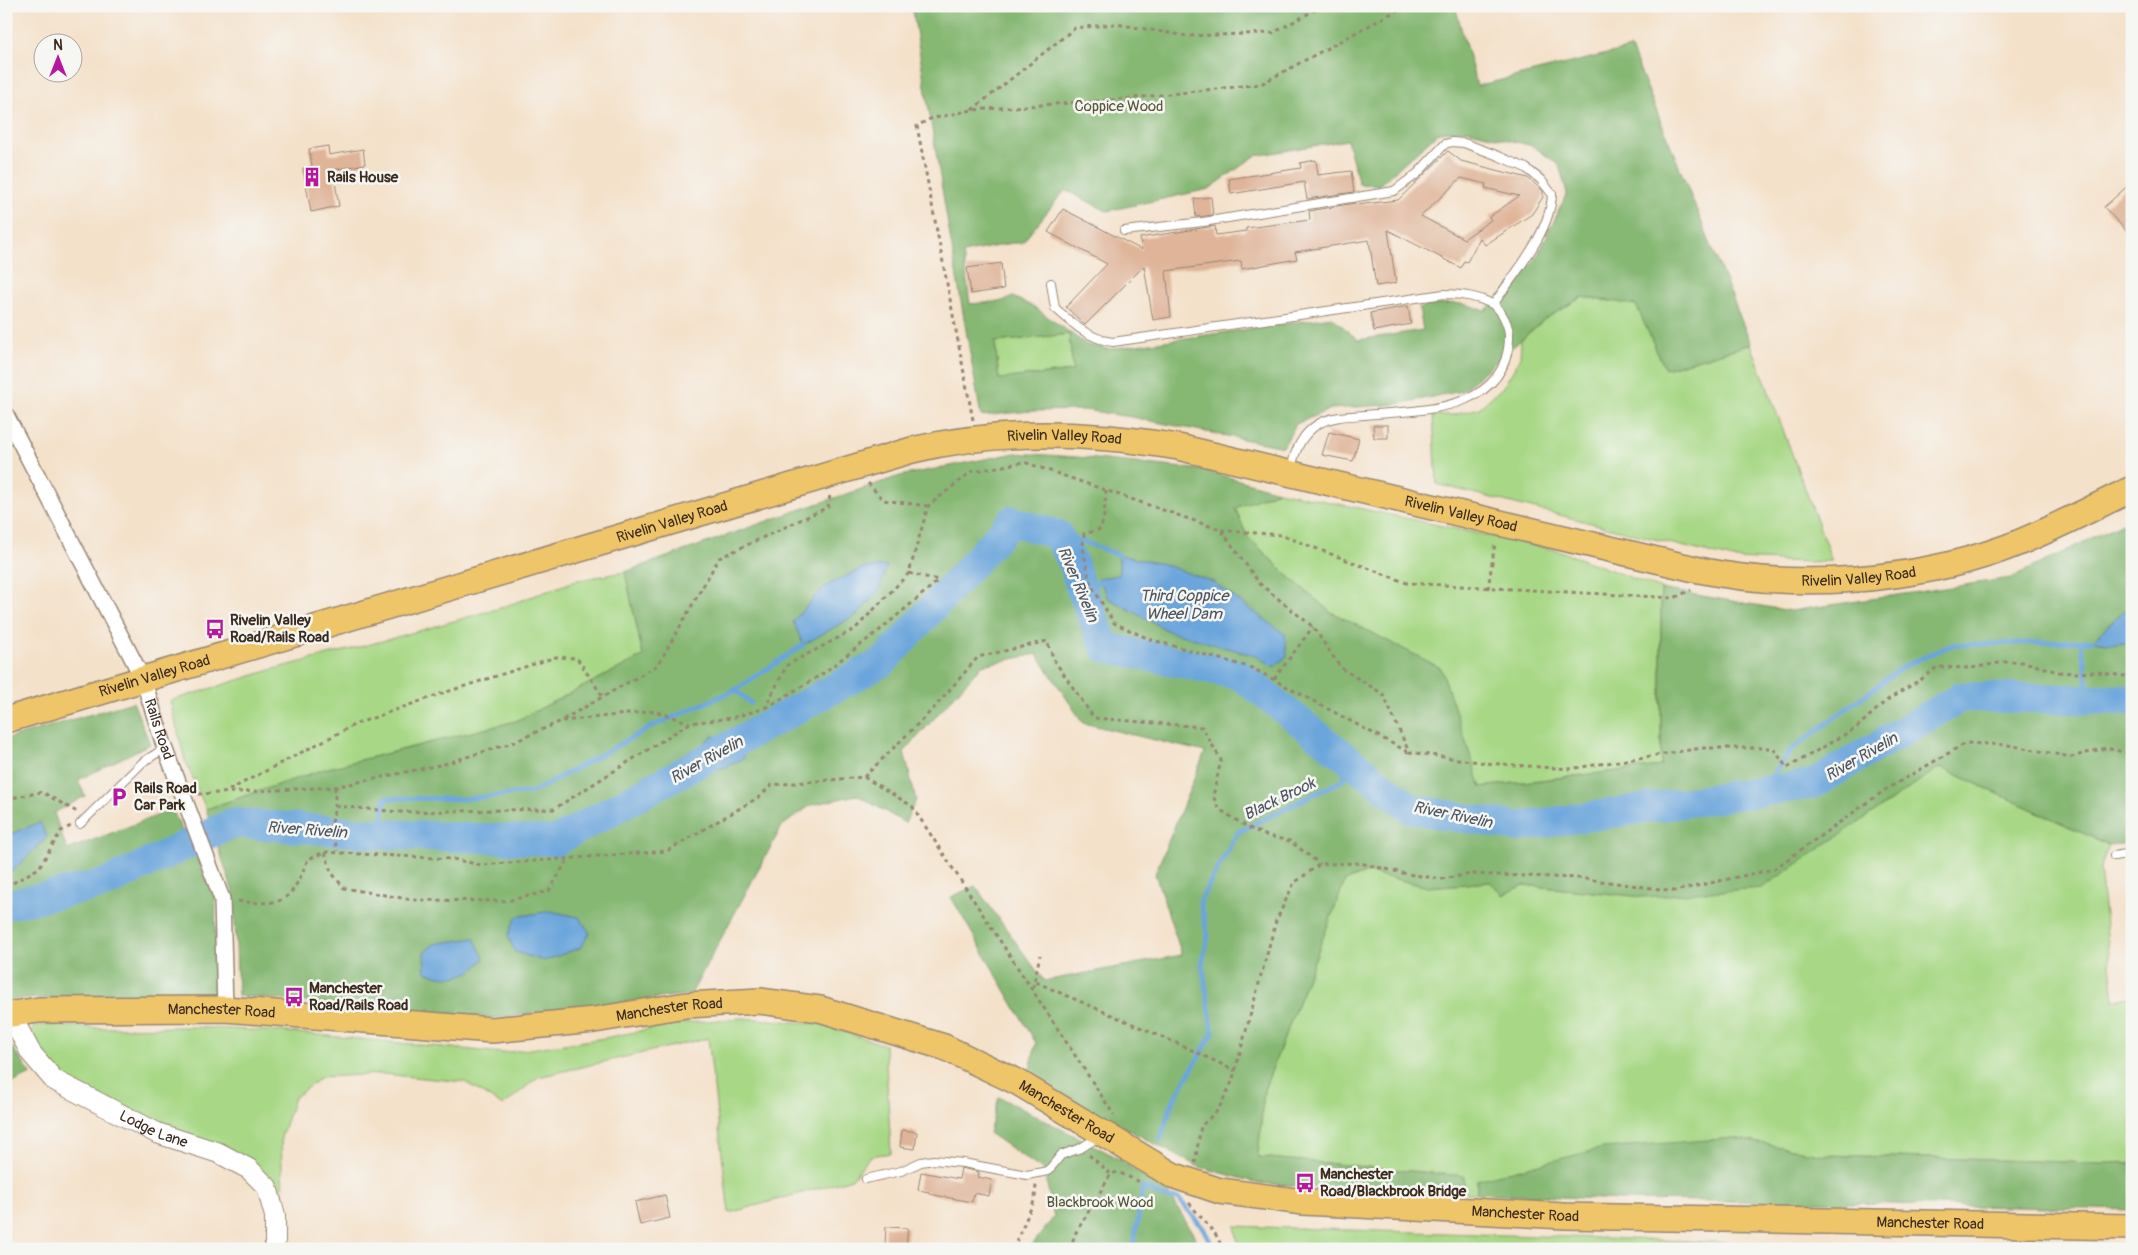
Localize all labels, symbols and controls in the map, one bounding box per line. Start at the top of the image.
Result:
north arrow [32,32,82,82]
text: N [53,37,63,54]
park label: Coppice Wood [1075,97,1163,116]
building icon: Rails House [301,166,323,188]
place label: Rails House [327,168,399,187]
street label: Rivelin Valley Road [1006,426,1123,449]
street label: Rivelin Valley Road [1403,492,1519,537]
street label: Rivelin Valley Road [614,496,730,548]
water label: River Rivelin [1053,544,1103,626]
street label: Rivelin Valley Road [1801,563,1918,591]
water label: Third Coppice Wheel Dam [1140,586,1230,624]
place label: Rivelin Valley Road/Rails Road [230,611,329,647]
bus stop icon: Rivelin Valley Road/Rails Road [204,618,226,640]
street label: Rivelin Valley Road [97,651,213,702]
street label: Rails Road [140,696,178,762]
water label: River Rivelin [1822,728,1902,786]
water label: River Rivelin [667,731,747,788]
water label: Black Brook [1241,772,1320,825]
place label: Rails Road Car Park [134,779,197,815]
parking icon: Rails Road Car Park [108,786,130,808]
water label: River Rivelin [1412,797,1495,833]
water label: River Rivelin [266,817,349,843]
place label: Manchester Road/Rails Road [309,979,408,1015]
bus stop icon: Manchester Road/Rails Road [283,986,305,1008]
street label: Manchester Road [615,994,723,1026]
street label: Manchester Road [168,1000,276,1023]
street label: Manchester Road [1015,1076,1117,1148]
street label: Lodge Lane [116,1106,191,1152]
place label: Manchester Road/Blackbrook Bridge [1320,1165,1467,1201]
bus stop icon: Manchester Road/Blackbrook Bridge [1294,1172,1316,1194]
park label: Blackbrook Wood [1046,1193,1154,1212]
street label: Manchester Road [1471,1202,1579,1226]
street label: Manchester Road [1876,1213,1984,1234]

